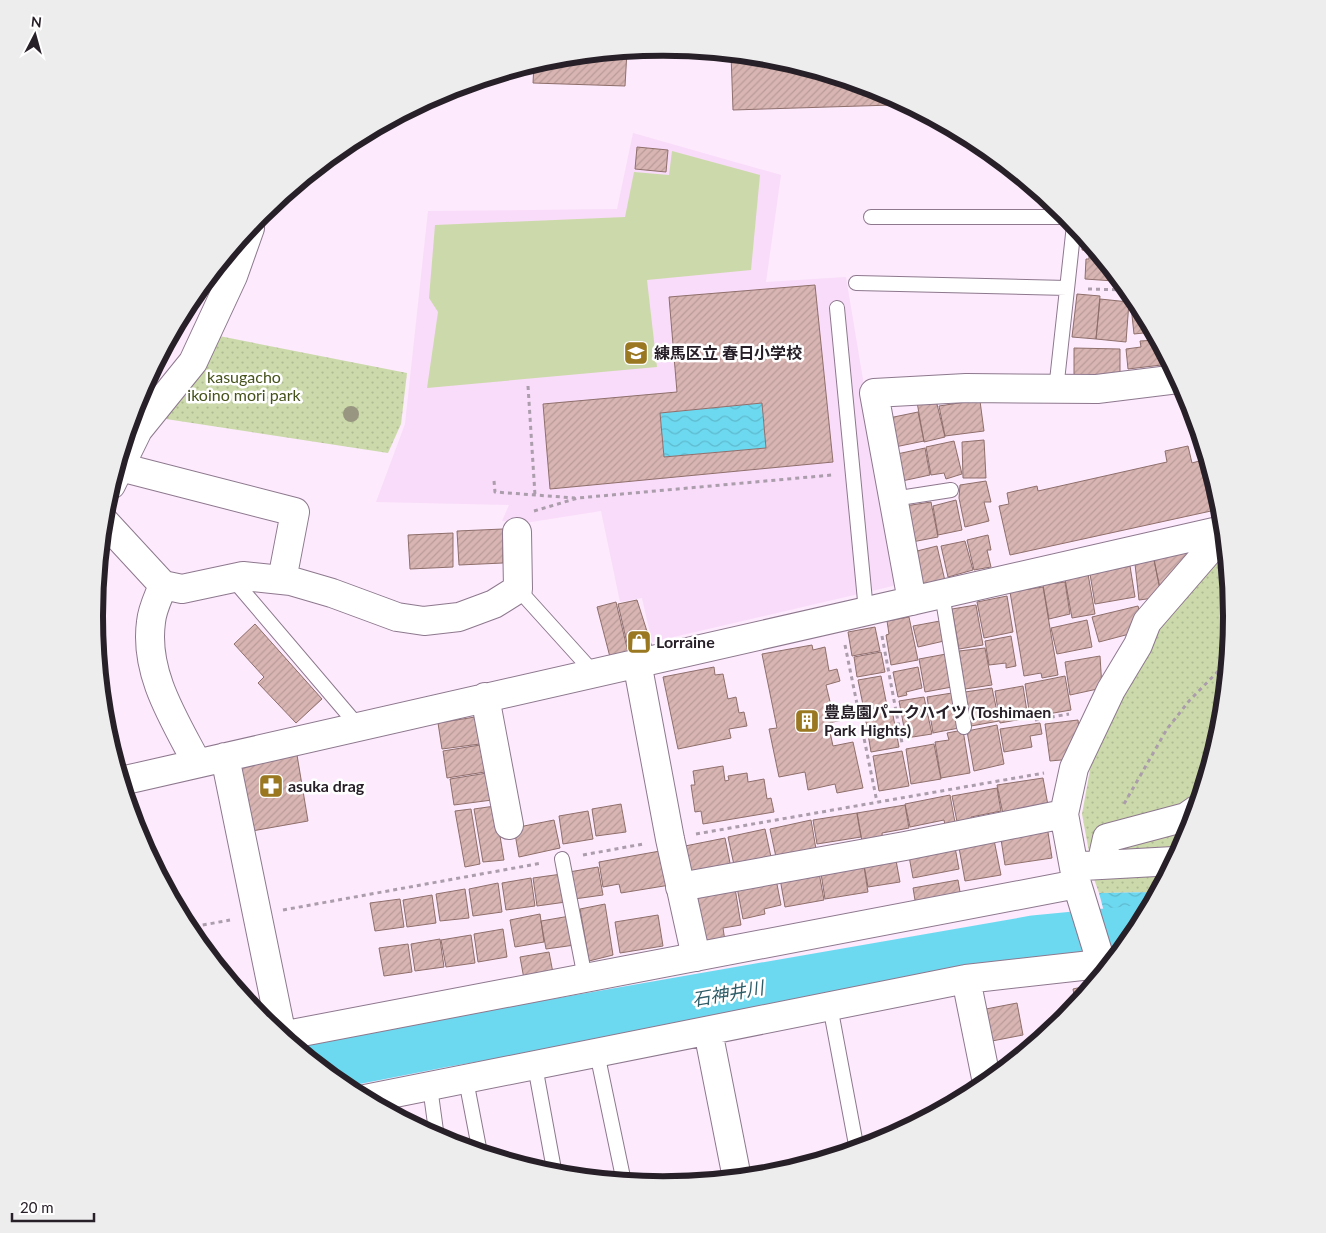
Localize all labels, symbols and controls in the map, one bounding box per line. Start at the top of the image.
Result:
north arrow [10,10,60,60]
text: N [30,13,43,31]
school or university icon: 練馬区立 春日小学校 [623,340,649,366]
place label: 練馬区立 春日小学校 [654,343,802,362]
park label: kasugacho ikoino mori park [187,367,302,404]
shop icon: Lorraine [626,629,652,655]
place label: Lorraine [656,632,715,651]
place label: 豊島園パークハイツ (Toshimaen Park Hights) [824,702,1051,739]
building icon: 豊島園パークハイツ (Toshimaen Park Hights) [794,708,820,734]
pharmacy icon: asuka drag [258,773,284,799]
place label: asuka drag [288,776,365,795]
water label: 石神井川 [690,976,767,1010]
scale bar [12,1190,95,1222]
text: 20 m [20,1198,54,1216]

